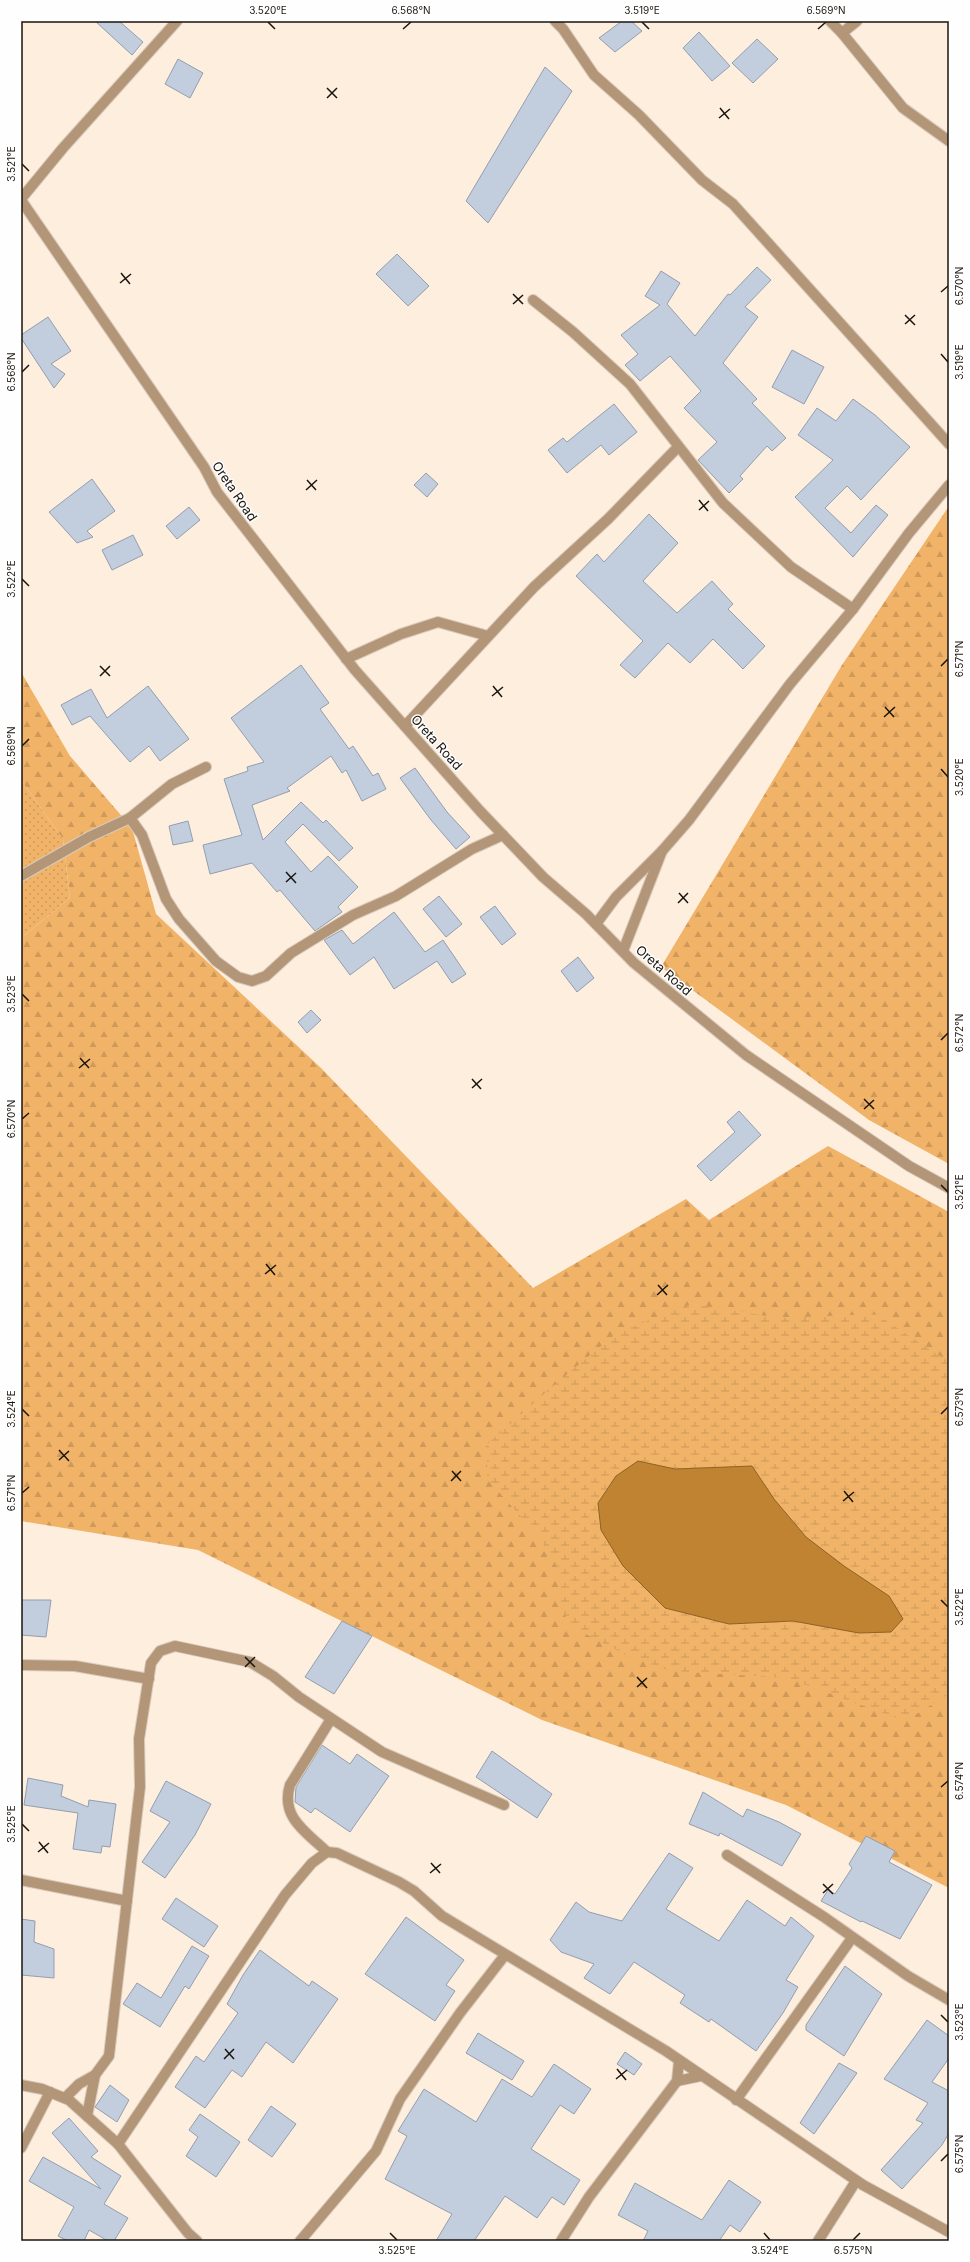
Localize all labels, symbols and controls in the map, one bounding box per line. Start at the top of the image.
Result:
text: 3.520°E [249,4,287,16]
text: 6.568°N [391,4,431,16]
text: 3.519°E [624,4,660,16]
text: 6.569°N [806,4,846,16]
text: 3.521°E [5,146,17,182]
text: 6.570°N [953,267,965,305]
text: 3.519°E [953,344,965,380]
text: 6.568°N [5,352,17,392]
street label: Oreta Road [209,458,261,524]
text: 3.522°E [5,560,17,598]
text: 6.571°N [953,641,965,677]
street label: Oreta Road [408,711,466,773]
text: 6.569°N [5,726,17,766]
text: 3.520°E [953,758,965,796]
street label: Oreta Road [633,941,695,999]
text: 3.523°E [5,975,17,1013]
text: 6.572°N [953,1014,965,1052]
text: 6.570°N [5,1100,17,1138]
text: 3.521°E [953,1174,965,1210]
text: 6.573°N [953,1388,965,1426]
text: 3.524°E [5,1390,17,1428]
text: 6.571°N [5,1475,17,1511]
text: 3.522°E [953,1588,965,1626]
text: 6.574°N [953,1762,965,1800]
text: 3.525°E [5,1805,17,1843]
text: 3.523°E [953,2003,965,2041]
text: 6.575°N [953,2135,965,2173]
text: 3.525°E [378,2244,416,2256]
text: 3.524°E [751,2244,789,2256]
text: 6.575°N [834,2244,872,2256]

